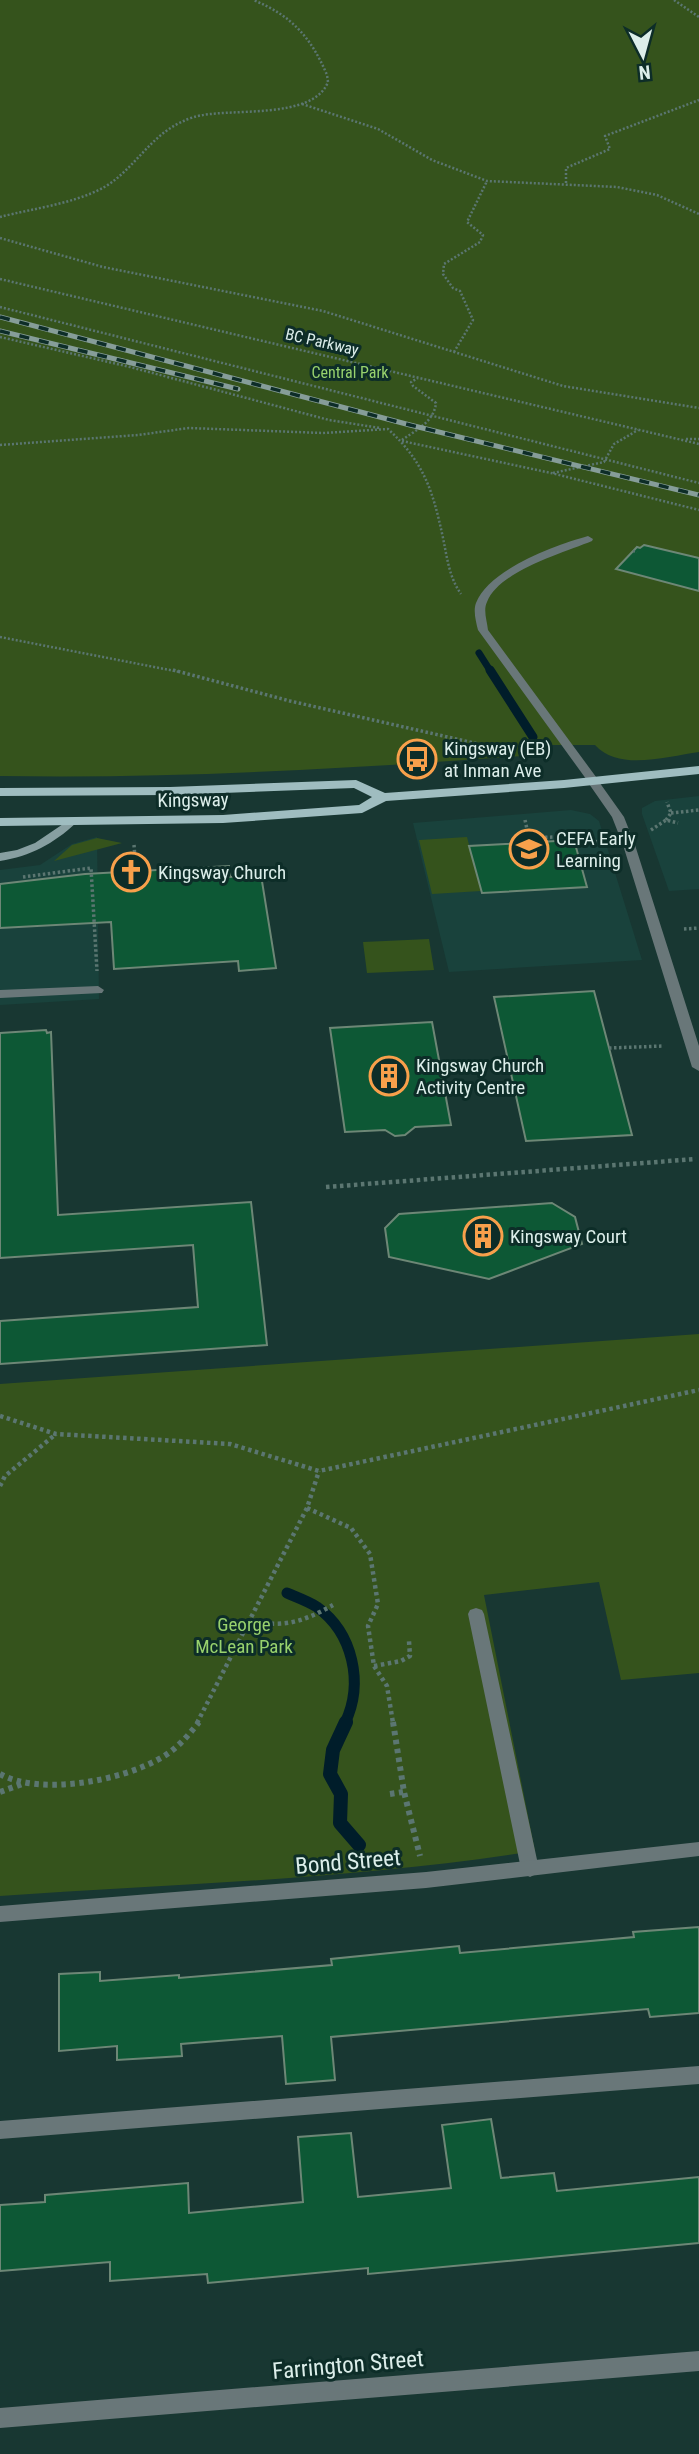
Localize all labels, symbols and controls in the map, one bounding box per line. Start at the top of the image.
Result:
north arrow [608,21,678,91]
text: N [638,60,652,84]
street label: BC Parkway [284,324,361,360]
park label: Central Park [311,363,389,382]
place label: Kingsway (EB) at Inman Ave [444,737,551,782]
bus stop icon: Kingsway (EB) at Inman Ave [396,738,438,780]
street label: Kingsway [157,788,229,812]
place label: CEFA Early Learning [556,827,636,872]
school or university icon: CEFA Early Learning [508,828,550,870]
church icon: Kingsway Church [110,851,152,893]
place label: Kingsway Church [158,861,286,884]
place label: Kingsway Church Activity Centre [416,1054,544,1099]
building icon: Kingsway Church Activity Centre [368,1055,410,1097]
building icon: Kingsway Court [462,1215,504,1257]
place label: Kingsway Court [510,1225,627,1248]
park label: George McLean Park [195,1613,293,1658]
street label: Bond Street [294,1844,402,1880]
street label: Farrington Street [271,2345,425,2385]

